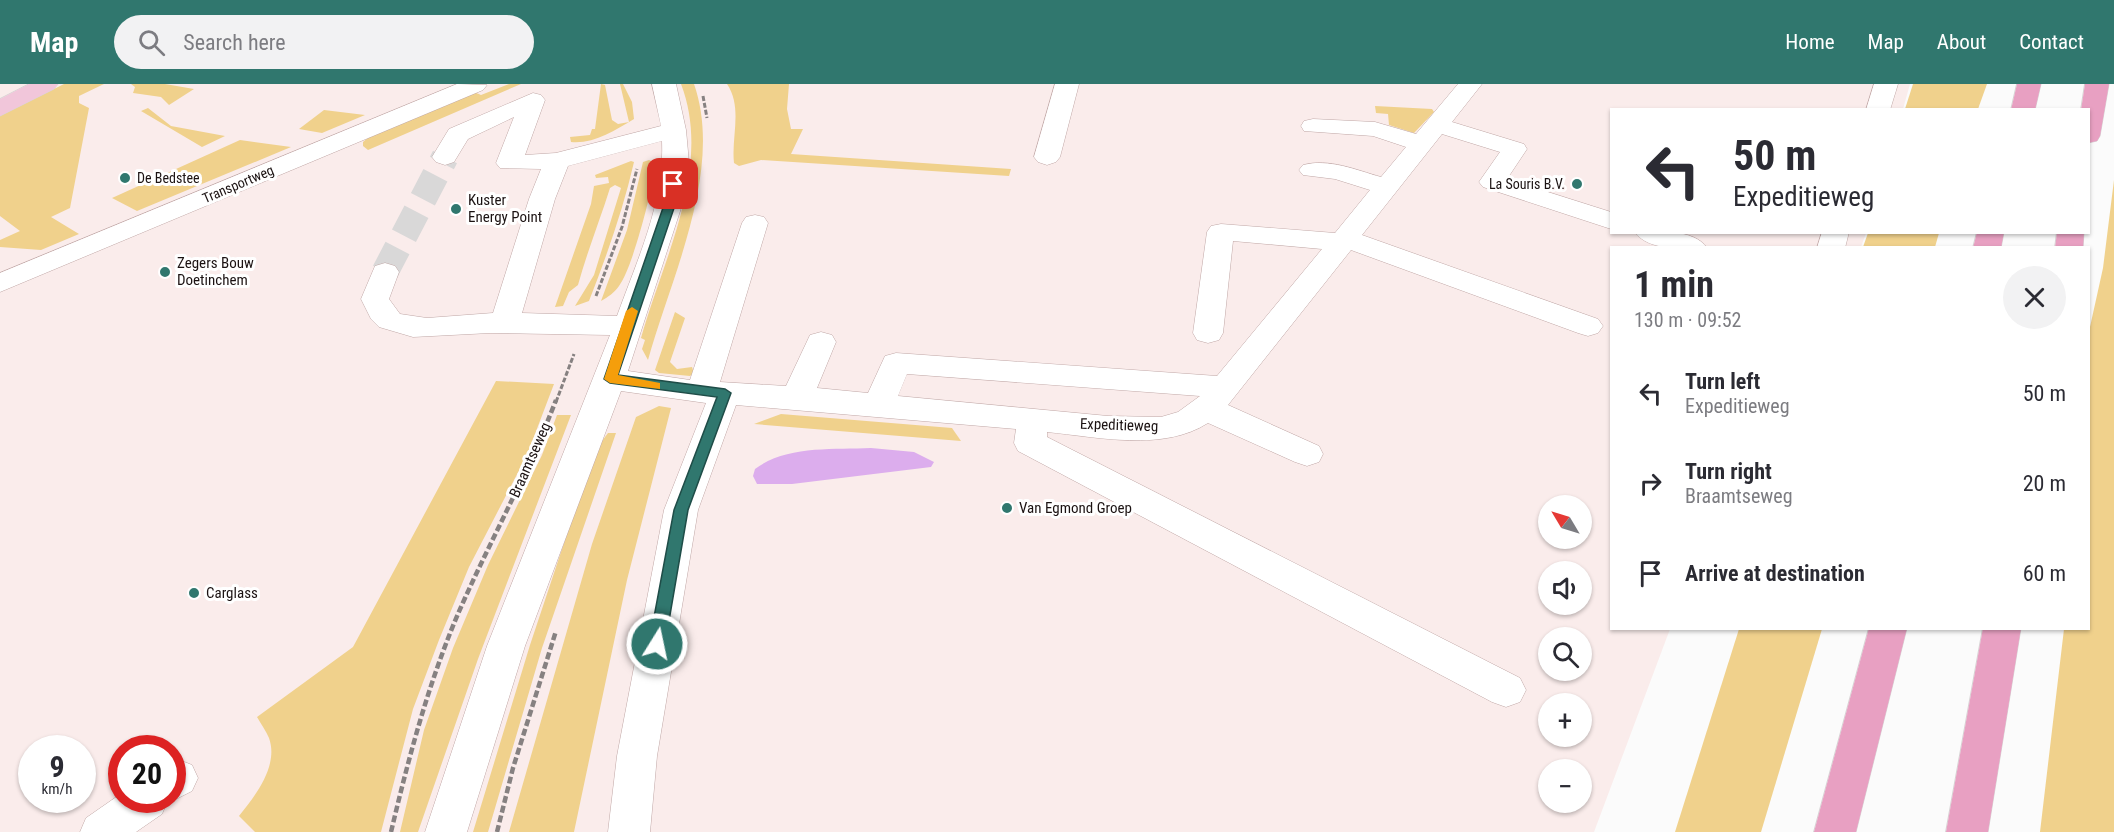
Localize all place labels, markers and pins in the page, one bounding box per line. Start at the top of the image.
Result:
pin [647,158,698,209]
place label: De Bedstee [137,170,200,186]
marker: De Bedstee [118,171,132,185]
place label: La Souris B.V. [1489,176,1565,192]
marker: La Souris B.V. [1570,177,1584,191]
place label: Kuster Energy Point [468,191,542,226]
marker: Kuster Energy Point [449,202,463,216]
place label: Zegers Bouw Doetinchem [177,254,254,289]
marker: Zegers Bouw Doetinchem [158,265,172,279]
place label: Van Egmond Groep [1019,499,1132,517]
marker: Van Egmond Groep [1000,501,1014,515]
place label: Carglass [206,584,258,602]
marker: Carglass [187,586,201,600]

